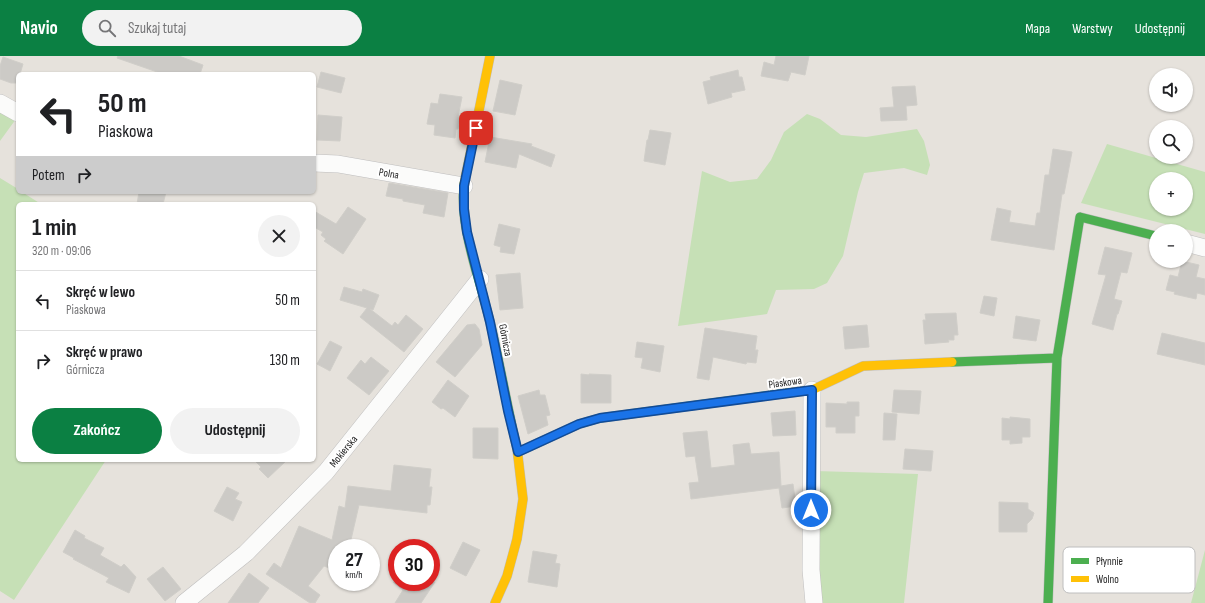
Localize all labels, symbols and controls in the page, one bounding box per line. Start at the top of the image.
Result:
search box [82,10,362,46]
text: Navio [20,17,58,40]
icon: search [96,17,118,39]
text: Szukaj tutaj [128,19,186,38]
text: Mapa [1025,20,1050,37]
text: Warstwy [1072,20,1113,37]
text: Udostępnij [1135,20,1185,37]
map controls [1149,68,1193,268]
button: sound [1149,68,1193,112]
text: 50 m [98,87,147,120]
icon: left [32,88,84,140]
pin [459,111,493,145]
icon: arrive [465,117,487,139]
button: search [1149,120,1193,164]
text: Piaskowa [98,121,153,142]
icon: right [73,164,95,186]
street label: Polna [378,165,400,182]
text: Potem [32,166,65,185]
button: + [1149,172,1193,216]
text: 1 min [32,213,77,242]
button: close [258,215,300,257]
button: − [1149,224,1193,268]
text: 320 m · 09:06 [32,243,91,259]
text: Skręć w lewo [66,283,135,302]
icon: left [32,290,54,312]
text: 50 m [275,291,300,310]
text: Piaskowa [66,302,106,318]
street label: Górnicza [496,323,515,357]
text: Skręć w prawo [66,343,143,362]
icon: right [32,350,54,372]
text: 130 m [270,351,300,370]
text: Górnicza [66,362,104,378]
street label: Piaskowa [767,374,803,391]
button: Zakończ [32,408,162,454]
button: Udostępnij [170,408,300,454]
street label: Mokierska [327,433,360,470]
position arrow [790,489,832,531]
speed limit sign: 30 [388,539,440,591]
legend [1063,547,1195,593]
text: 27 [345,548,363,572]
text: Płynnie [1096,555,1123,568]
text: km/h [345,569,363,581]
text: Wolno [1096,573,1119,586]

